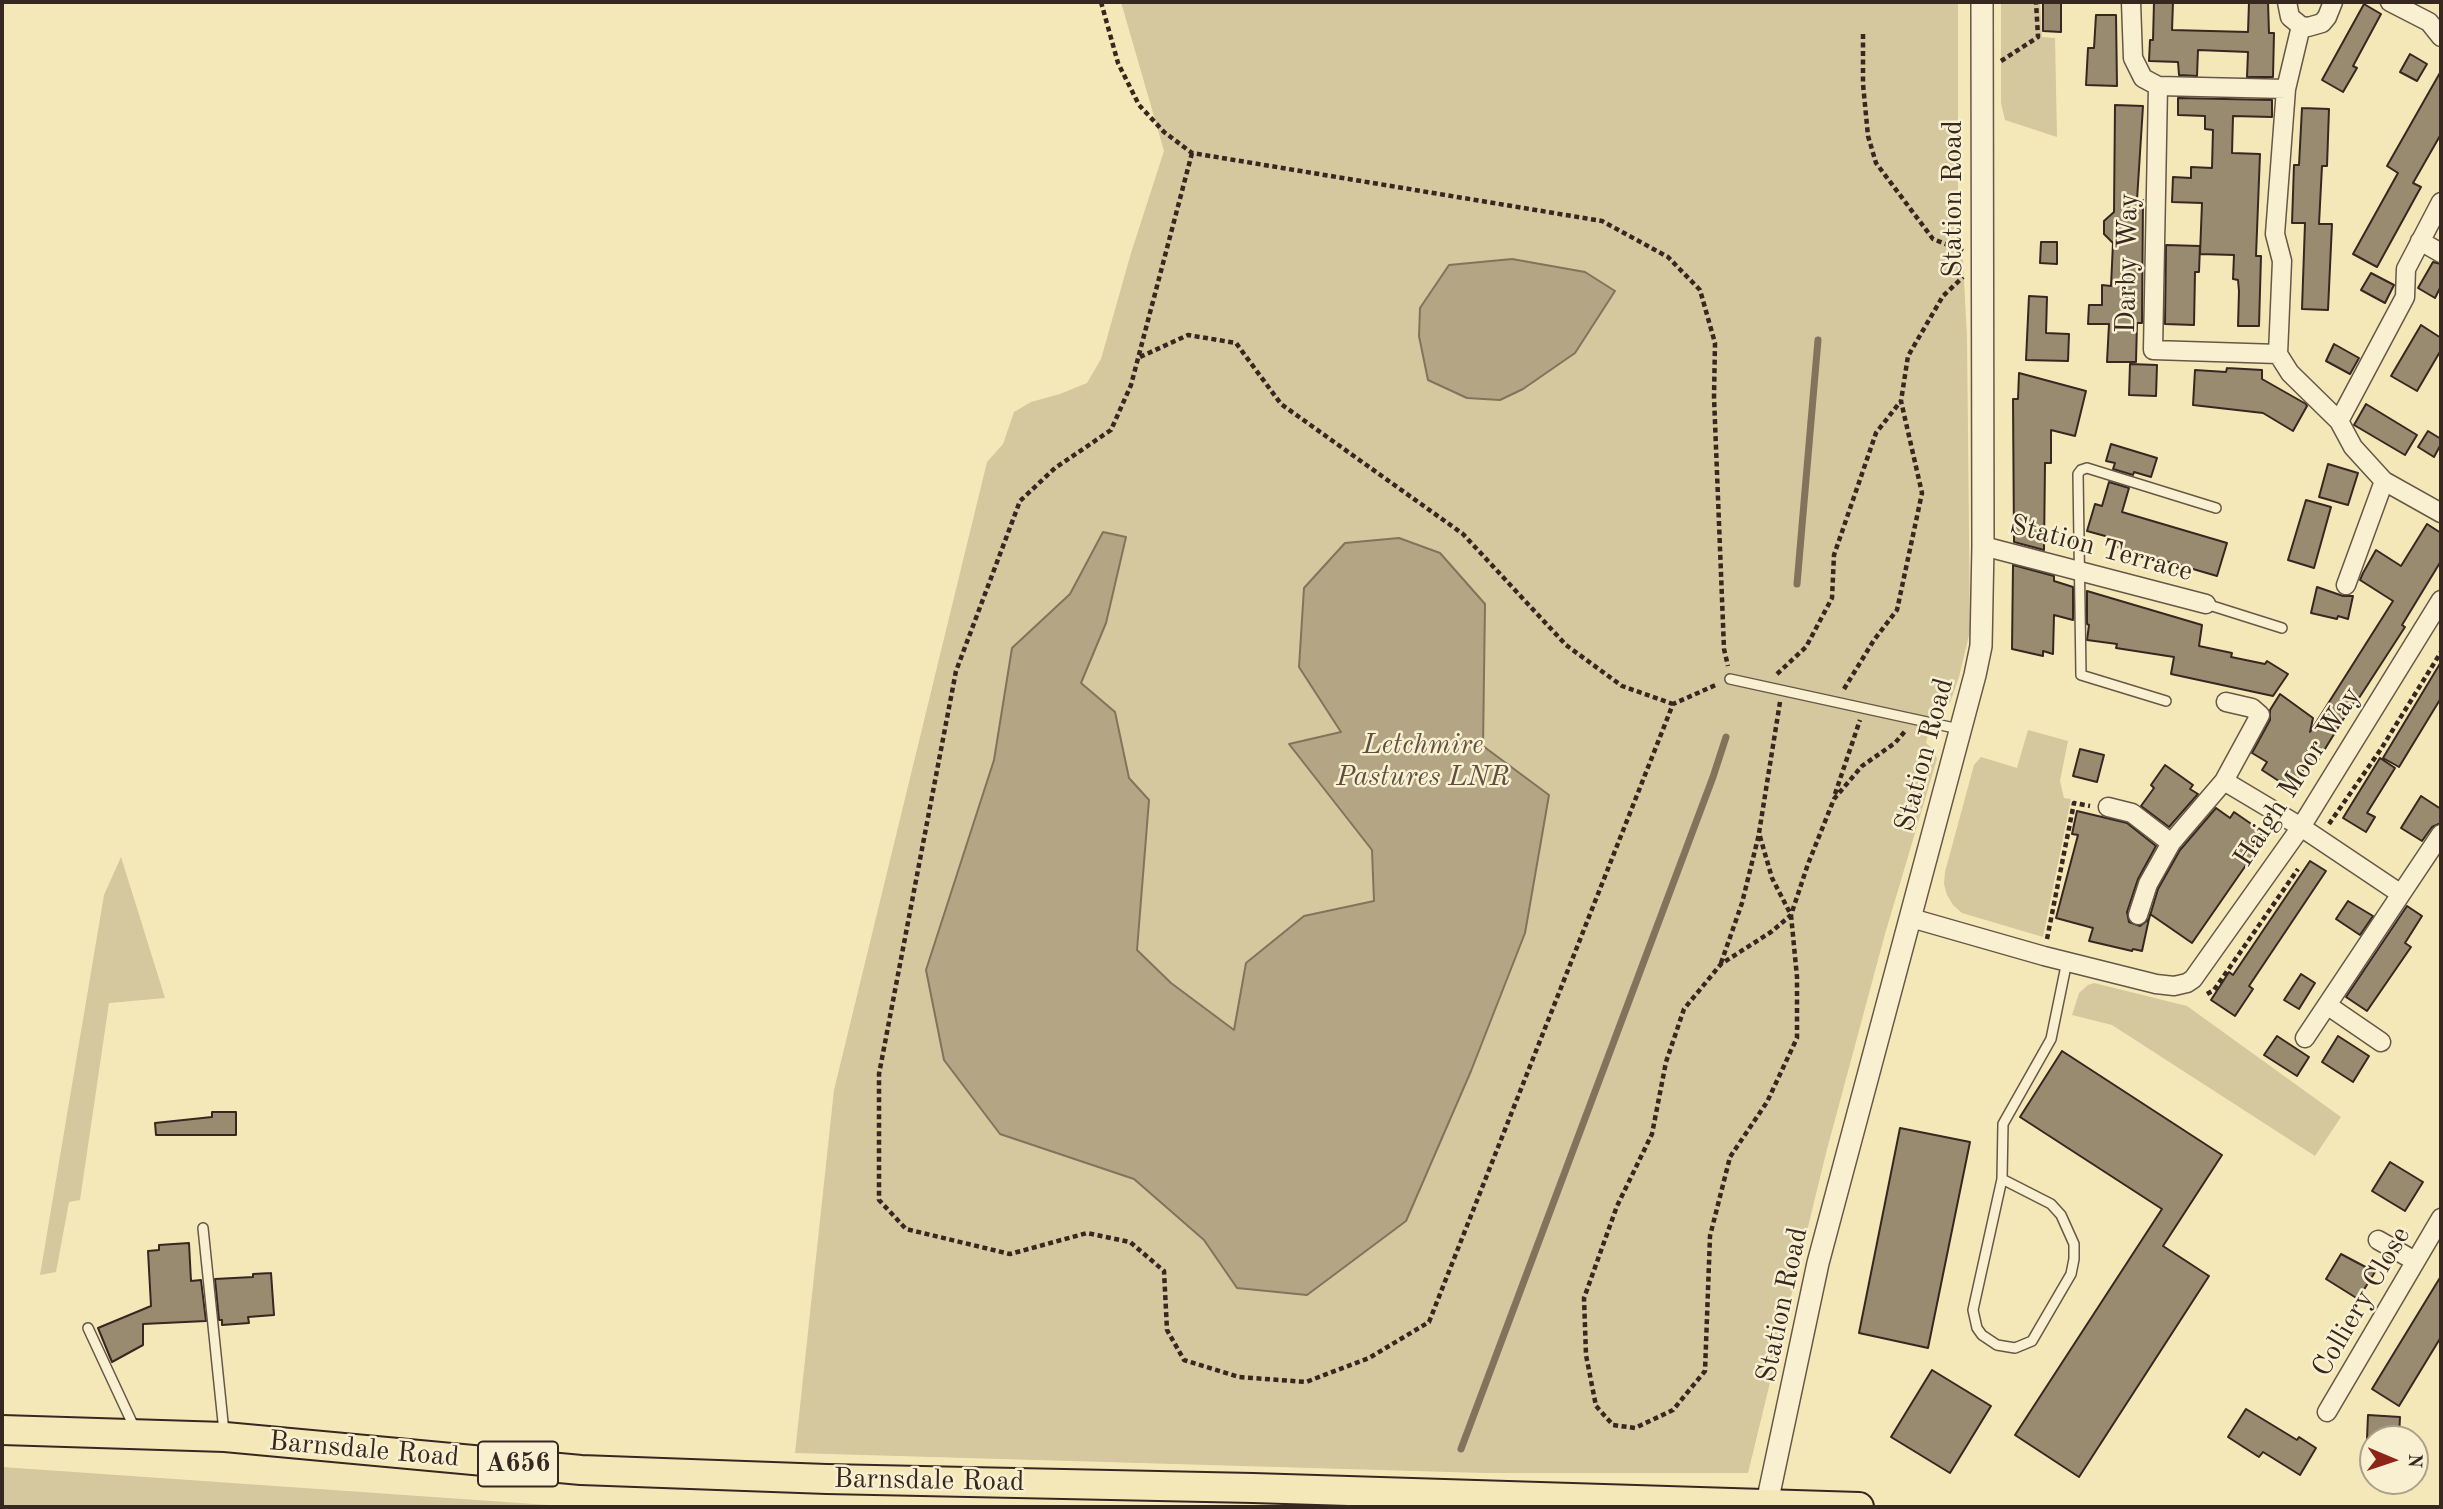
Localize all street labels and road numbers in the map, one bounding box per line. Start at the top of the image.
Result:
street label: Station Road [1937,120,1971,278]
street label: Darby Way [2110,193,2146,333]
street label: Station Terrace [2006,508,2196,590]
street label: Station Road [1888,675,1962,835]
street label: Haigh Moor Way [2227,681,2369,873]
street label: Colliery Close [2306,1221,2418,1383]
street label: Station Road [1750,1224,1816,1386]
street label: Barnsdale Road [267,1425,461,1475]
road number: A656 [478,1442,558,1486]
street label: Barnsdale Road [833,1463,1025,1499]

